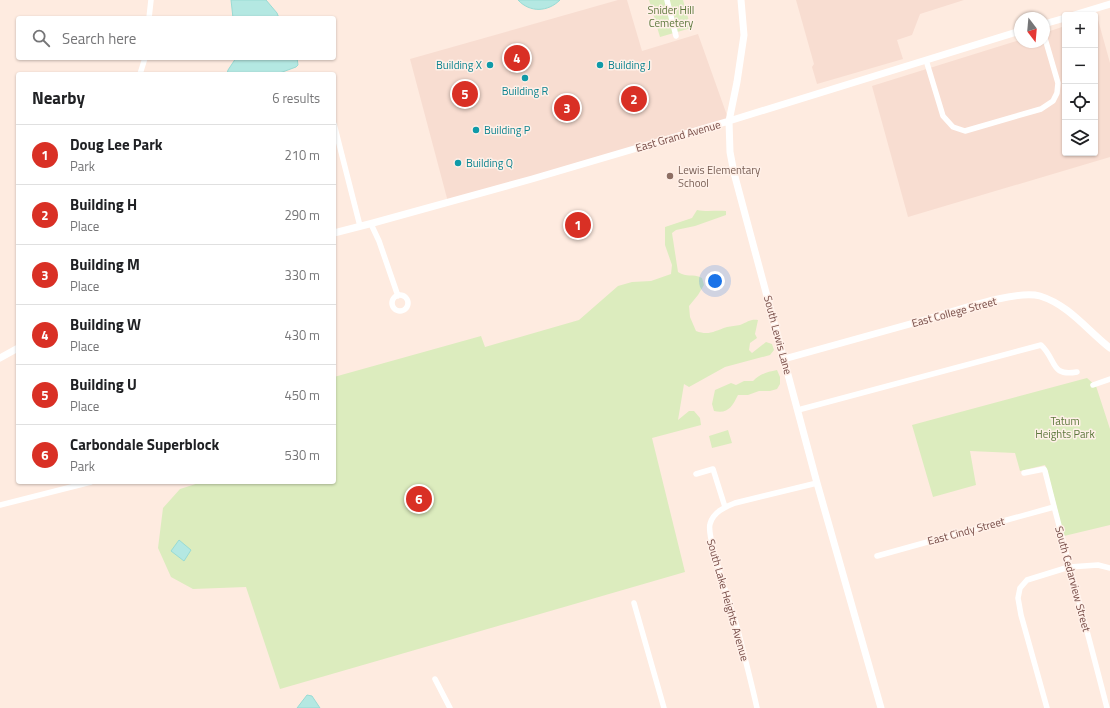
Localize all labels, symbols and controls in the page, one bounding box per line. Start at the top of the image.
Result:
park label: Snider Hill Cemetery [648,2,694,31]
north arrow [1014,12,1050,48]
map controls [1062,12,1098,156]
button: + [1062,12,1098,48]
search box [16,16,336,60]
icon: search [30,27,52,49]
text: Search here [62,27,136,50]
pin: 4 [504,43,530,73]
button: − [1062,48,1098,84]
place label: Building X [436,57,482,73]
place label: Building J [608,57,651,73]
marker: Building X [485,60,495,70]
marker: Building J [595,60,605,70]
marker: Building R [520,73,530,83]
pin: 5 [452,79,478,109]
place label: Building R [502,83,548,99]
pin: 2 [621,84,647,114]
button: locate [1062,84,1098,120]
text: Nearby [32,85,85,111]
text: 6 results [272,88,320,108]
pin: 3 [554,93,580,123]
street label: East Grand Avenue [634,116,723,156]
button: layers [1062,120,1098,156]
place label: Building P [484,122,531,138]
marker: Building P [471,125,481,135]
text: Doug Lee Park [70,133,163,156]
text: 1 [41,145,49,165]
text: 210 m [284,145,320,165]
place label: Building Q [466,155,513,171]
text: Park [70,156,95,176]
marker: Building Q [453,158,463,168]
place label: Lewis Elementary School [678,162,761,191]
marker: Lewis Elementary School [665,171,675,181]
text: Building H [70,193,137,216]
text: 2 [41,205,49,225]
text: 290 m [284,205,320,225]
pin: 1 [565,210,591,240]
text: Place [70,216,99,236]
text: Building M [70,253,140,276]
text: 3 [41,265,49,285]
text: 330 m [284,265,320,285]
your location [705,271,725,291]
text: Place [70,276,99,296]
street label: East College Street [910,293,998,331]
street label: South Lewis Lane [760,294,796,377]
text: Building W [70,313,141,336]
text: 4 [41,325,49,345]
text: 430 m [284,325,320,345]
text: Place [70,336,99,356]
text: Building U [70,373,137,396]
text: 5 [41,385,49,405]
text: 450 m [284,385,320,405]
text: Place [70,396,99,416]
park label: Tatum Heights Park [1035,413,1095,442]
text: Carbondale Superblock [70,433,219,456]
text: 6 [41,445,49,465]
text: 530 m [284,445,320,465]
text: Park [70,456,95,476]
pin: 6 [406,484,432,514]
street label: East Cindy Street [926,513,1006,549]
street label: South Cedarview Street [1051,524,1095,634]
street label: South Lake Heights Avenue [703,537,753,663]

